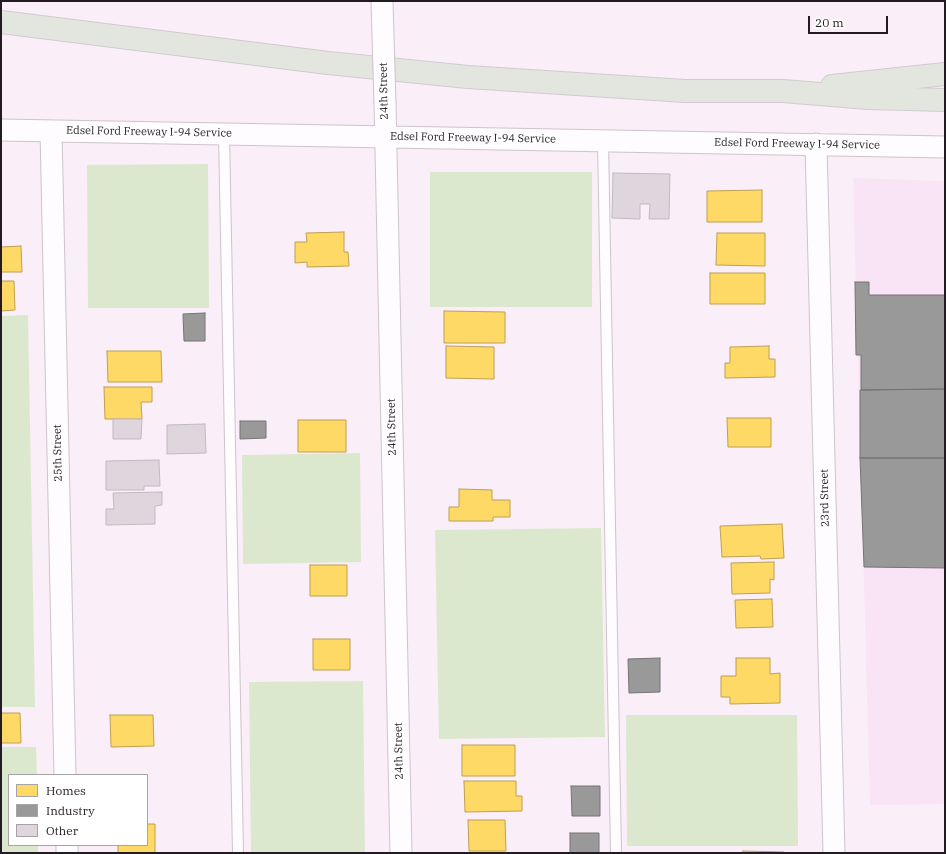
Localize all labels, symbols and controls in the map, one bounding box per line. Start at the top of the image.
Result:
scale bar [810,8,890,34]
text: 20 m [815,15,844,30]
street label: 24th Street [377,62,391,120]
street label: Edsel Ford Freeway I-94 Service [66,124,232,140]
street label: Edsel Ford Freeway I-94 Service [390,130,556,146]
street label: Edsel Ford Freeway I-94 Service [714,136,880,152]
street label: 24th Street [385,398,399,456]
street label: 25th Street [51,424,65,482]
street label: 23rd Street [818,469,832,527]
street label: 24th Street [392,722,406,780]
legend [8,774,148,846]
text: Homes [46,783,86,798]
text: Industry [46,803,95,818]
text: Other [46,823,78,838]

